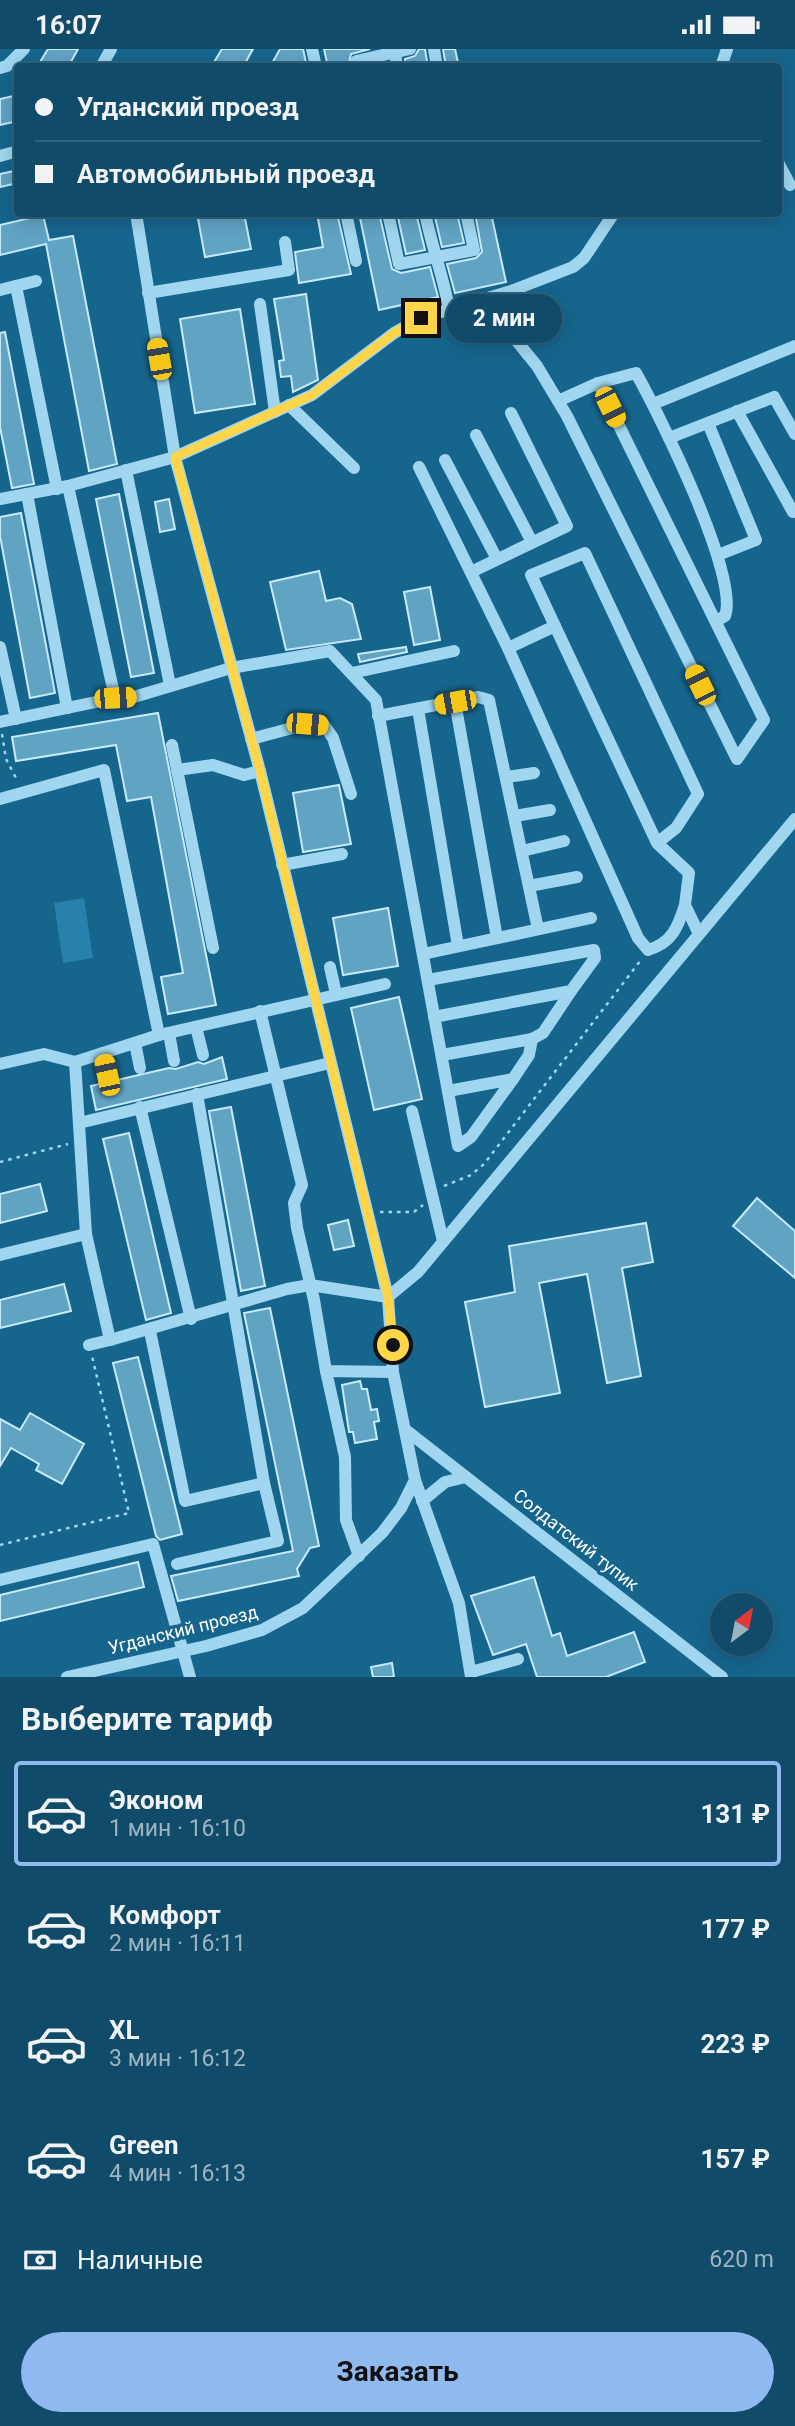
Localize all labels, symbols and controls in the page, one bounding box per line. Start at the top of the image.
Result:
text: 16:07 [35,10,102,40]
text: Угданский проезд [77,92,299,122]
text: Автомобильный проезд [77,159,375,189]
callout: 2 мин [446,293,561,343]
route end [405,302,437,334]
text: 2 мин [473,305,535,332]
car [146,336,173,382]
car [592,384,629,430]
car [682,662,719,708]
car [94,686,137,710]
car [433,688,478,716]
car [286,712,329,736]
car [93,1052,122,1098]
route start [377,1329,409,1361]
street label: Солдатский тупик [510,1484,643,1595]
north arrow [710,1593,774,1655]
map controls [710,1593,773,1656]
street label: Угданский проезд [106,1601,260,1658]
text: Выберите тариф [21,1700,273,1738]
icon: car [25,1782,88,1845]
text: Эконом [109,1785,204,1815]
text: 131 ₽ [700,1799,770,1829]
text: 1 мин · 16:10 [109,1815,246,1842]
icon: car [25,1897,88,1960]
text: Комфорт [109,1900,221,1930]
text: 177 ₽ [700,1914,770,1944]
text: 2 мин · 16:11 [109,1930,246,1957]
icon: car [25,2012,88,2075]
text: XL [109,2015,140,2045]
text: 223 ₽ [700,2029,770,2059]
text: 3 мин · 16:12 [109,2045,246,2072]
icon: car [25,2127,88,2190]
text: Green [109,2130,179,2160]
text: 157 ₽ [700,2144,770,2174]
text: 4 мин · 16:13 [109,2160,246,2187]
icon: cash [21,2241,59,2279]
text: Наличные [77,2245,203,2275]
text: 620 m [709,2246,774,2273]
button: Заказать [21,2332,774,2412]

